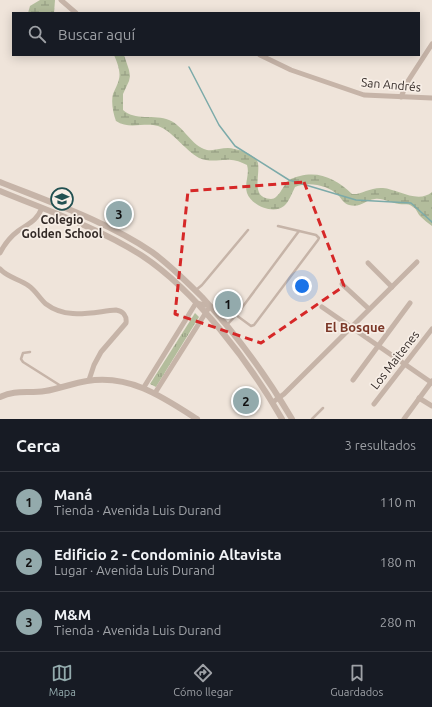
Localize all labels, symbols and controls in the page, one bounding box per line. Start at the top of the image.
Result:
search box [12,12,420,56]
icon: search [26,23,48,45]
text: Buscar aquí [58,26,135,43]
street label: San Andrés [361,75,422,94]
school or university icon: Colegio Golden School [49,186,75,212]
pin: 3 [106,199,132,229]
place label: Colegio Golden School [22,213,103,240]
your location [292,276,312,296]
pin: 1 [215,289,241,319]
district label: El Bosque [325,320,385,334]
street label: Los Maitenes [368,328,421,392]
pin: 2 [233,386,259,416]
text: Cerca [16,436,61,455]
text: 3 resultados [345,438,416,452]
text: Maná [54,486,92,503]
text: 1 [25,495,33,509]
text: 110 m [380,495,416,509]
text: Tienda · Avenida Luis Durand [54,503,221,517]
text: Edificio 2 - Condominio Altavista [54,546,282,563]
text: 2 [25,555,33,569]
text: 180 m [380,555,416,569]
text: Lugar · Avenida Luis Durand [54,563,215,577]
text: M&M [54,606,91,623]
text: 3 [25,615,33,629]
text: 280 m [380,615,416,629]
text: Tienda · Avenida Luis Durand [54,623,221,637]
tab: Mapa [49,662,76,698]
tab: Cómo llegar [173,662,233,698]
tab: Guardados [330,662,383,698]

